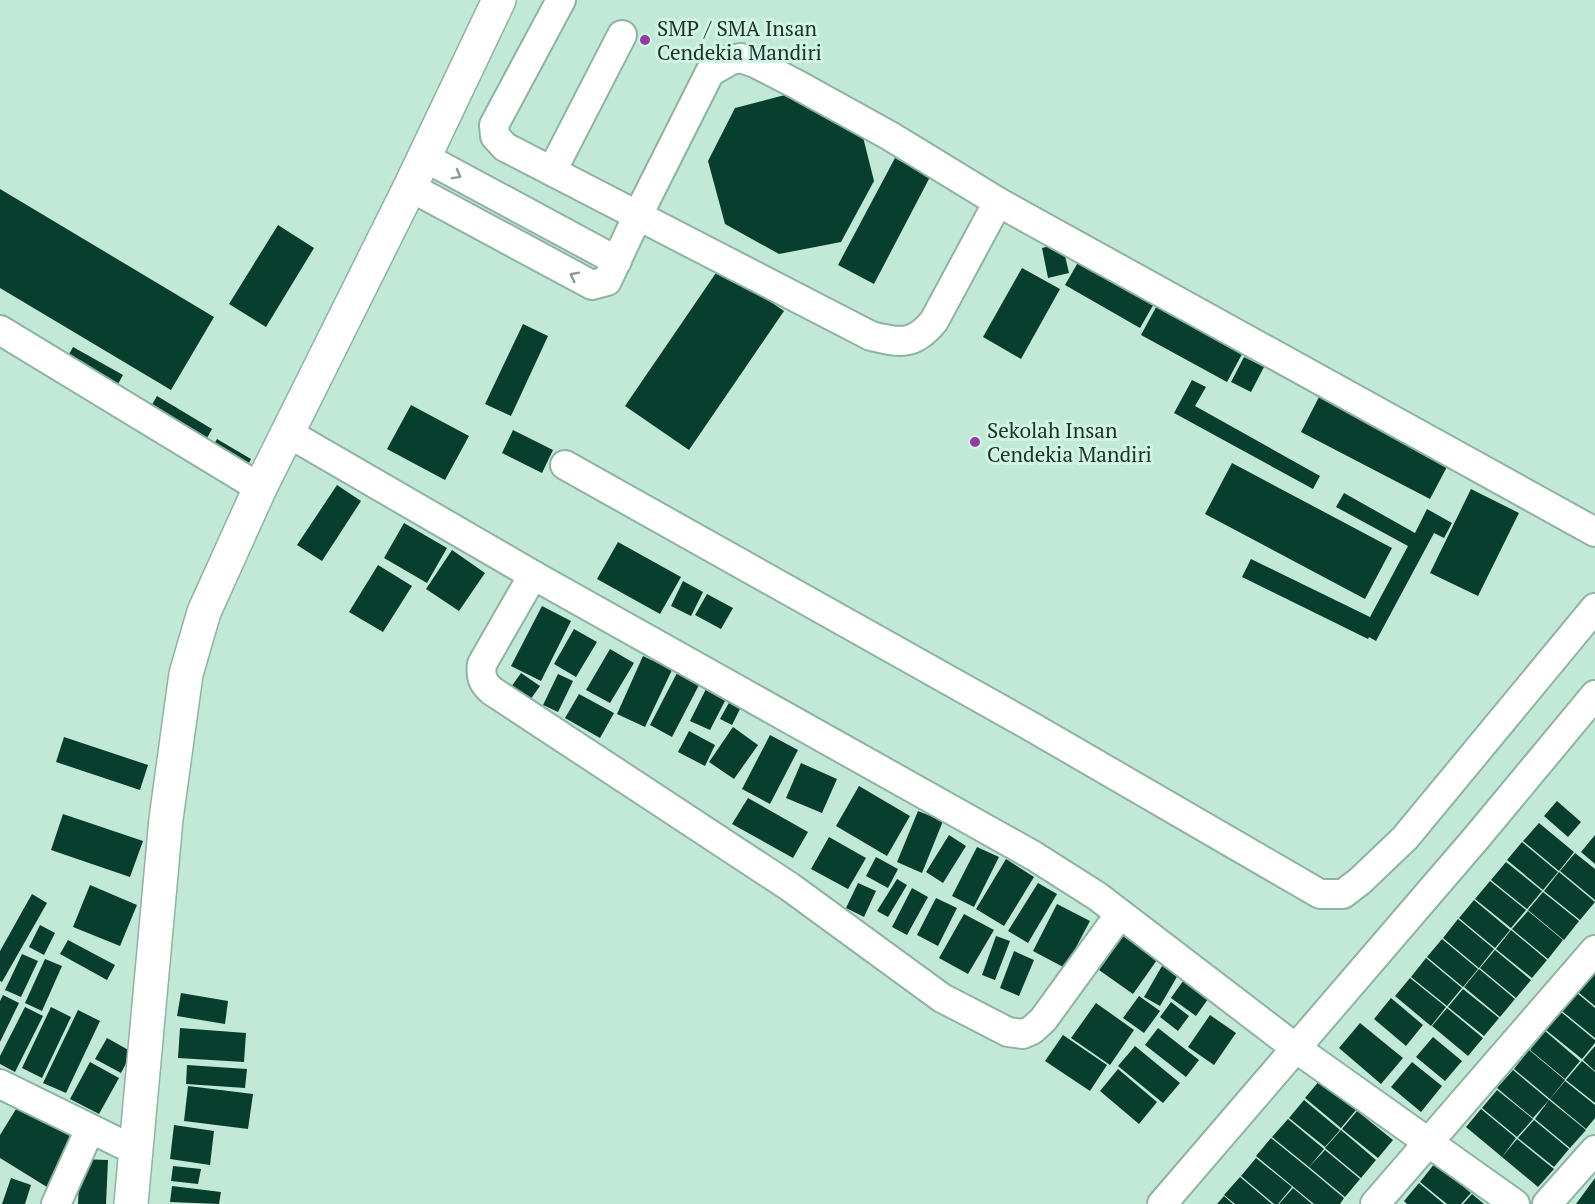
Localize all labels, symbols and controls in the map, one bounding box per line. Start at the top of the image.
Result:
place label: SMP / SMA Insan Cendekia Mandiri [657,14,822,66]
marker: SMP / SMA Insan Cendekia Mandiri [638,33,652,47]
one-way arrow [451,168,461,179]
one-way arrow [569,271,580,283]
place label: Sekolah Insan Cendekia Mandiri [987,416,1152,468]
marker: Sekolah Insan Cendekia Mandiri [968,435,982,449]

